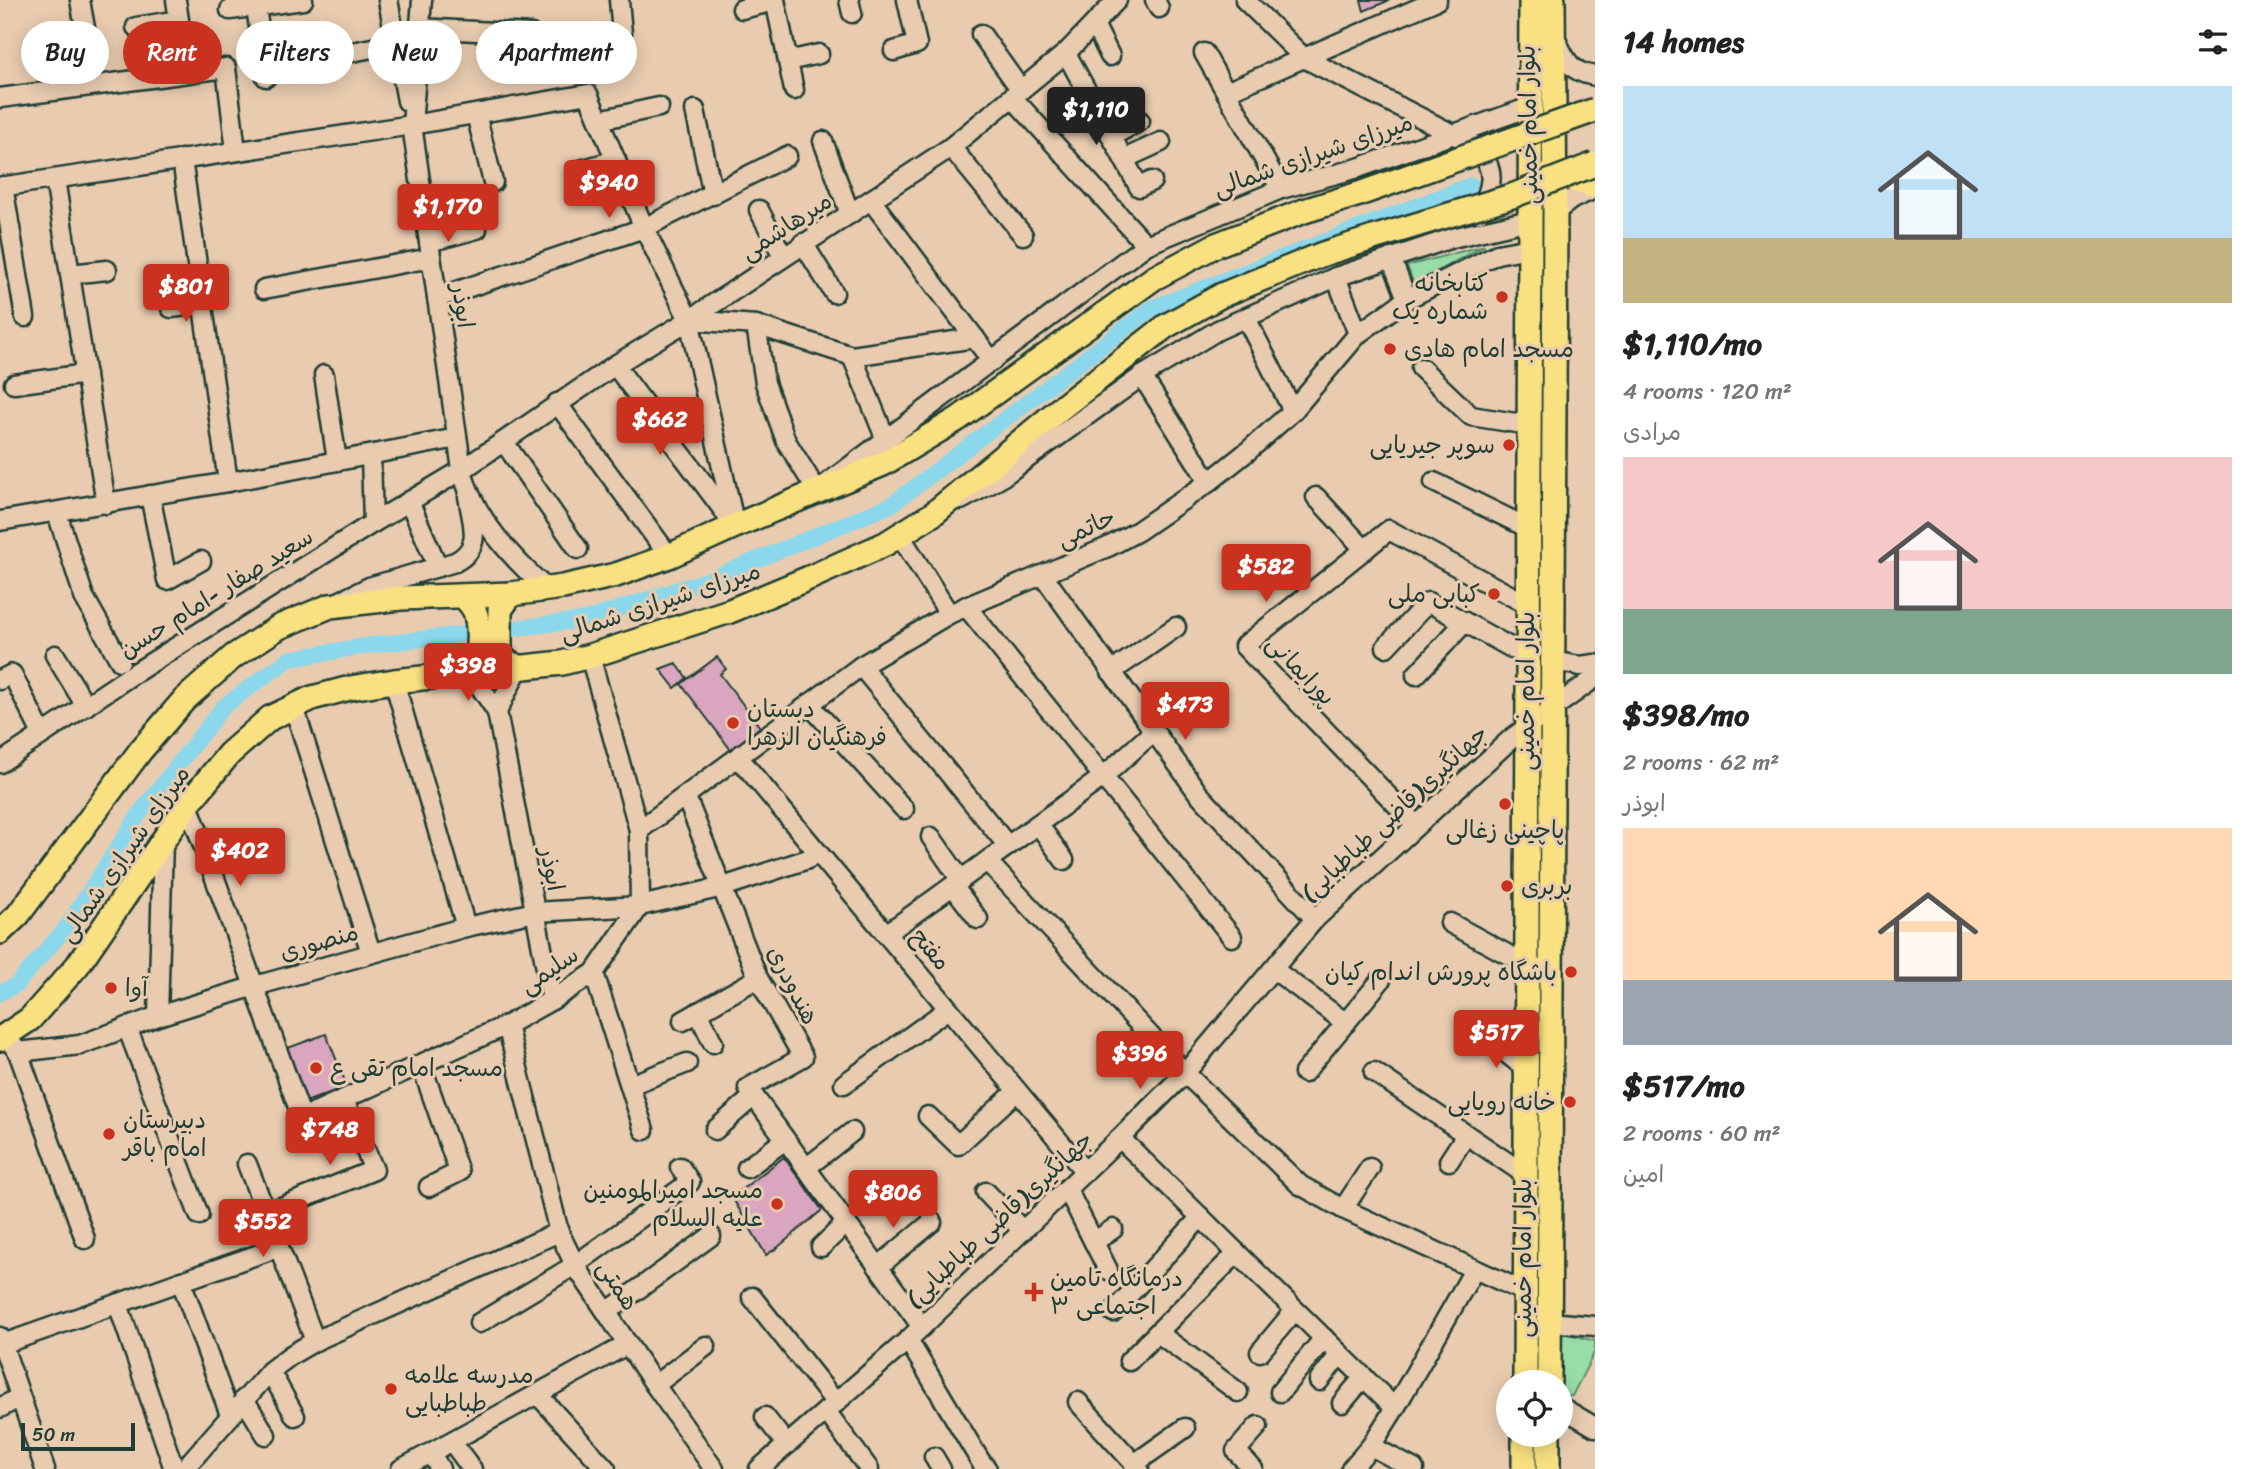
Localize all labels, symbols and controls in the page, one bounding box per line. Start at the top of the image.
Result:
text: 14 homes [1623,15,1744,69]
chip: Buy [21,21,109,84]
chip: Rent [123,21,222,84]
chip: Filters [236,21,354,84]
chip: New [368,21,462,84]
chip: Apartment [476,21,637,84]
icon: filters [2194,23,2232,61]
street label: بلوار امام خمینی [1506,45,1550,205]
pin: $1,110 [1039,88,1153,147]
text: $1,110 [1063,89,1129,130]
street label: میرزای شیرازی شمالی [1207,101,1419,209]
icon: home [1865,132,1991,258]
pin: $940 [568,160,650,220]
text: $940 [580,162,638,203]
street label: میرهاشمی [731,180,841,272]
pin: $1,170 [391,184,505,244]
text: $1,170 [413,186,483,227]
place label: کتابخانه شماره یک [1392,262,1488,332]
pin: $801 [145,264,227,324]
text: $801 [159,266,213,307]
street label: ابوذر [439,279,487,331]
marker: کتابخانه شماره یک [1494,289,1510,305]
text: $1,110/mo [1623,317,1762,371]
place label: مسجد امام هادی [1404,328,1574,370]
marker: مسجد امام هادی [1382,341,1398,357]
text: 4 rooms · 120 m² [1623,371,1792,412]
pin: $662 [619,398,701,457]
text: $662 [633,399,687,440]
text: مرادی [1623,412,1681,453]
place label: سوپر جیریایی [1370,424,1495,466]
marker: سوپر جیریایی [1501,437,1517,453]
street label: حاتمی [1049,496,1123,560]
icon: home [1865,503,1991,629]
street label: سعید صفار -امام حسن [110,516,322,670]
pin: $582 [1225,544,1307,604]
text: $582 [1238,546,1294,587]
street label: میرزای شیرازی شمالی [554,550,766,654]
place label: کبابی ملی [1388,573,1480,615]
marker: کبابی ملی [1486,586,1502,602]
street label: بلوار امام خمینی [1505,611,1547,771]
street label: پورایمانی [1256,624,1346,716]
pin: $398 [427,644,509,703]
text: $398 [440,645,496,686]
pin: $473 [1144,682,1226,742]
text: $473 [1157,684,1213,725]
place label: دبستان فرهنگیان الزهرا [747,688,887,758]
text: $398/mo [1623,688,1749,742]
street label: جهانگیری(قاضی طباطبایی) [1290,714,1498,912]
marker: دبستان فرهنگیان الزهرا [725,715,741,731]
text: 2 rooms · 62 m² [1623,742,1779,783]
street label: میرزای شیرازی شمالی [47,756,201,952]
text: ابوذر [1623,783,1666,824]
marker: پاچینی زغالی [1497,796,1513,812]
place label: پاچینی زغالی [1445,809,1565,851]
pin: $402 [199,828,281,888]
text: $402 [211,830,269,871]
street label: ابوذر [527,841,577,895]
place label: بربری [1521,865,1573,907]
icon: home [1865,874,1991,1000]
marker: بربری [1499,878,1515,894]
street label: منصوری [274,911,364,973]
street label: مفتح [900,918,962,980]
street label: سلیمی [510,934,588,1006]
street label: هندودری [755,938,831,1032]
place label: باشگاه پرورش اندام کیان [1325,951,1557,993]
marker: باشگاه پرورش اندام کیان [1563,964,1579,980]
place label: آوا [125,967,149,1009]
marker: آوا [103,980,119,996]
pin: $517 [1455,1010,1537,1070]
text: $517 [1470,1012,1522,1053]
pin: $396 [1099,1032,1181,1091]
text: $396 [1112,1033,1168,1074]
place label: مسجد امام تقی ع [330,1047,503,1089]
text: $517/mo [1623,1059,1745,1113]
marker: مسجد امام تقی ع [308,1060,324,1076]
place label: خانه رویایی [1448,1081,1556,1123]
marker: خانه رویایی [1562,1094,1578,1110]
place label: دبیرستان امام باقر [121,1099,207,1169]
pin: $748 [289,1108,371,1167]
text: $748 [302,1109,358,1150]
text: 2 rooms · 60 m² [1623,1113,1781,1154]
street label: جهانگیری(قاضی طباطبایی) [895,1120,1103,1318]
marker: دبیرستان امام باقر [101,1126,117,1142]
text: امین [1623,1154,1664,1195]
place label: مسجد امیرالمومنین علیه السلام [583,1169,763,1239]
pin: $806 [852,1170,934,1230]
text: $806 [865,1172,921,1213]
street label: بلوار امام خمینی [1502,1178,1544,1338]
marker: مسجد امیرالمومنین علیه السلام [769,1196,785,1212]
pin: $552 [222,1200,304,1259]
text: $552 [235,1201,291,1242]
street label: همتی [585,1251,651,1319]
place label: درمانگاه تامین اجتماعی ۳ [1050,1257,1183,1327]
marker: درمانگاه تامین اجتماعی ۳ [1024,1282,1044,1302]
place label: مدرسه علامه طباطبایی [405,1354,534,1424]
map controls [1496,1370,1573,1447]
button: locate [1496,1370,1573,1447]
marker: مدرسه علامه طباطبایی [383,1381,399,1397]
text: 50 m [32,1418,75,1451]
scale bar [21,1420,135,1452]

